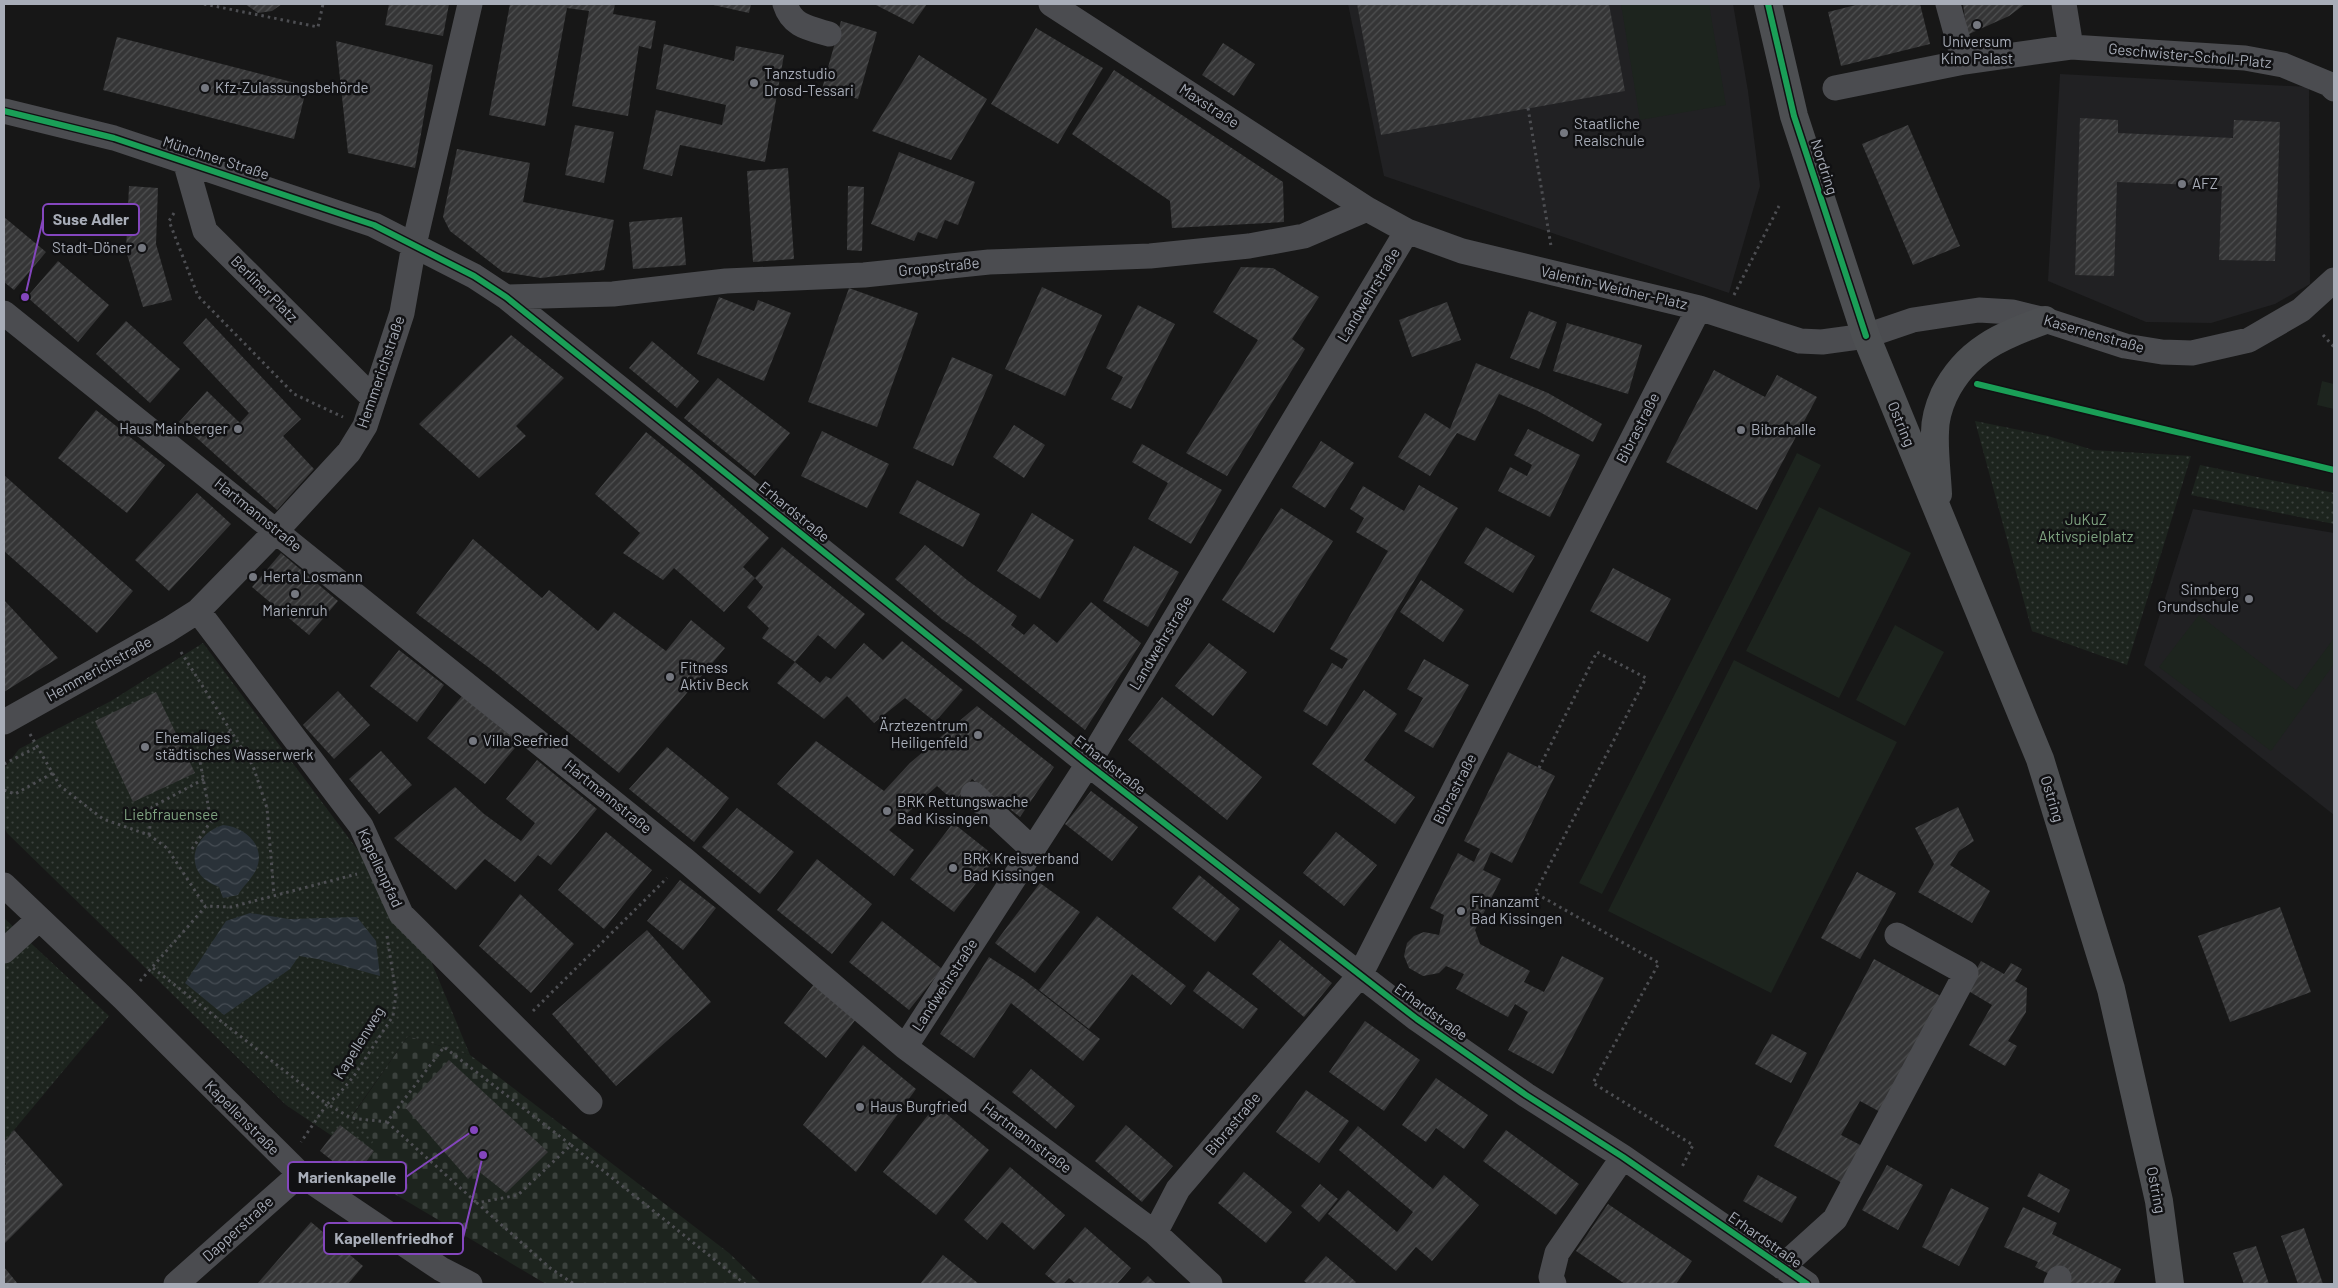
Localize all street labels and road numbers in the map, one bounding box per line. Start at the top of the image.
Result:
street label: Geschwister-Scholl-Platz [2108,39,2273,71]
street label: Maxstraße [1176,79,1243,131]
street label: Münchner Straße [161,131,272,183]
street label: Nordring [1808,137,1842,197]
street label: Landwehrstraße [1333,244,1403,345]
street label: Berliner Platz [228,251,302,326]
street label: Groppstraße [897,253,980,279]
street label: Valentin-Weidner-Platz [1539,261,1690,313]
street label: Kasernenstraße [2042,310,2147,356]
street label: Hemmerichstraße [352,313,408,430]
street label: Bibrastraße [1612,389,1663,466]
street label: Ostring [1884,398,1919,449]
street label: Hartmannstraße [211,474,306,555]
street label: Erhardstraße [756,477,834,545]
street label: Landwehrstraße [1125,592,1195,693]
street label: Hemmerichstraße [43,632,154,705]
street label: Erhardstraße [1071,731,1150,798]
street label: Bibrastraße [1429,750,1480,827]
street label: Hartmannstraße [561,756,656,837]
street label: Ostring [2037,773,2068,824]
street label: Kapellenpfad [355,825,407,910]
street label: Landwehrstraße [908,935,981,1034]
street label: Erhardstraße [1392,979,1472,1044]
street label: Kapellenweg [329,1003,388,1082]
street label: Kapellenstraße [202,1076,284,1158]
street label: Bibrastraße [1201,1088,1264,1158]
street label: Hartmannstraße [979,1098,1076,1177]
street label: Ostring [2144,1165,2170,1215]
street label: Dapperstraße [198,1192,276,1265]
street label: Erhardstraße [1725,1207,1806,1271]

